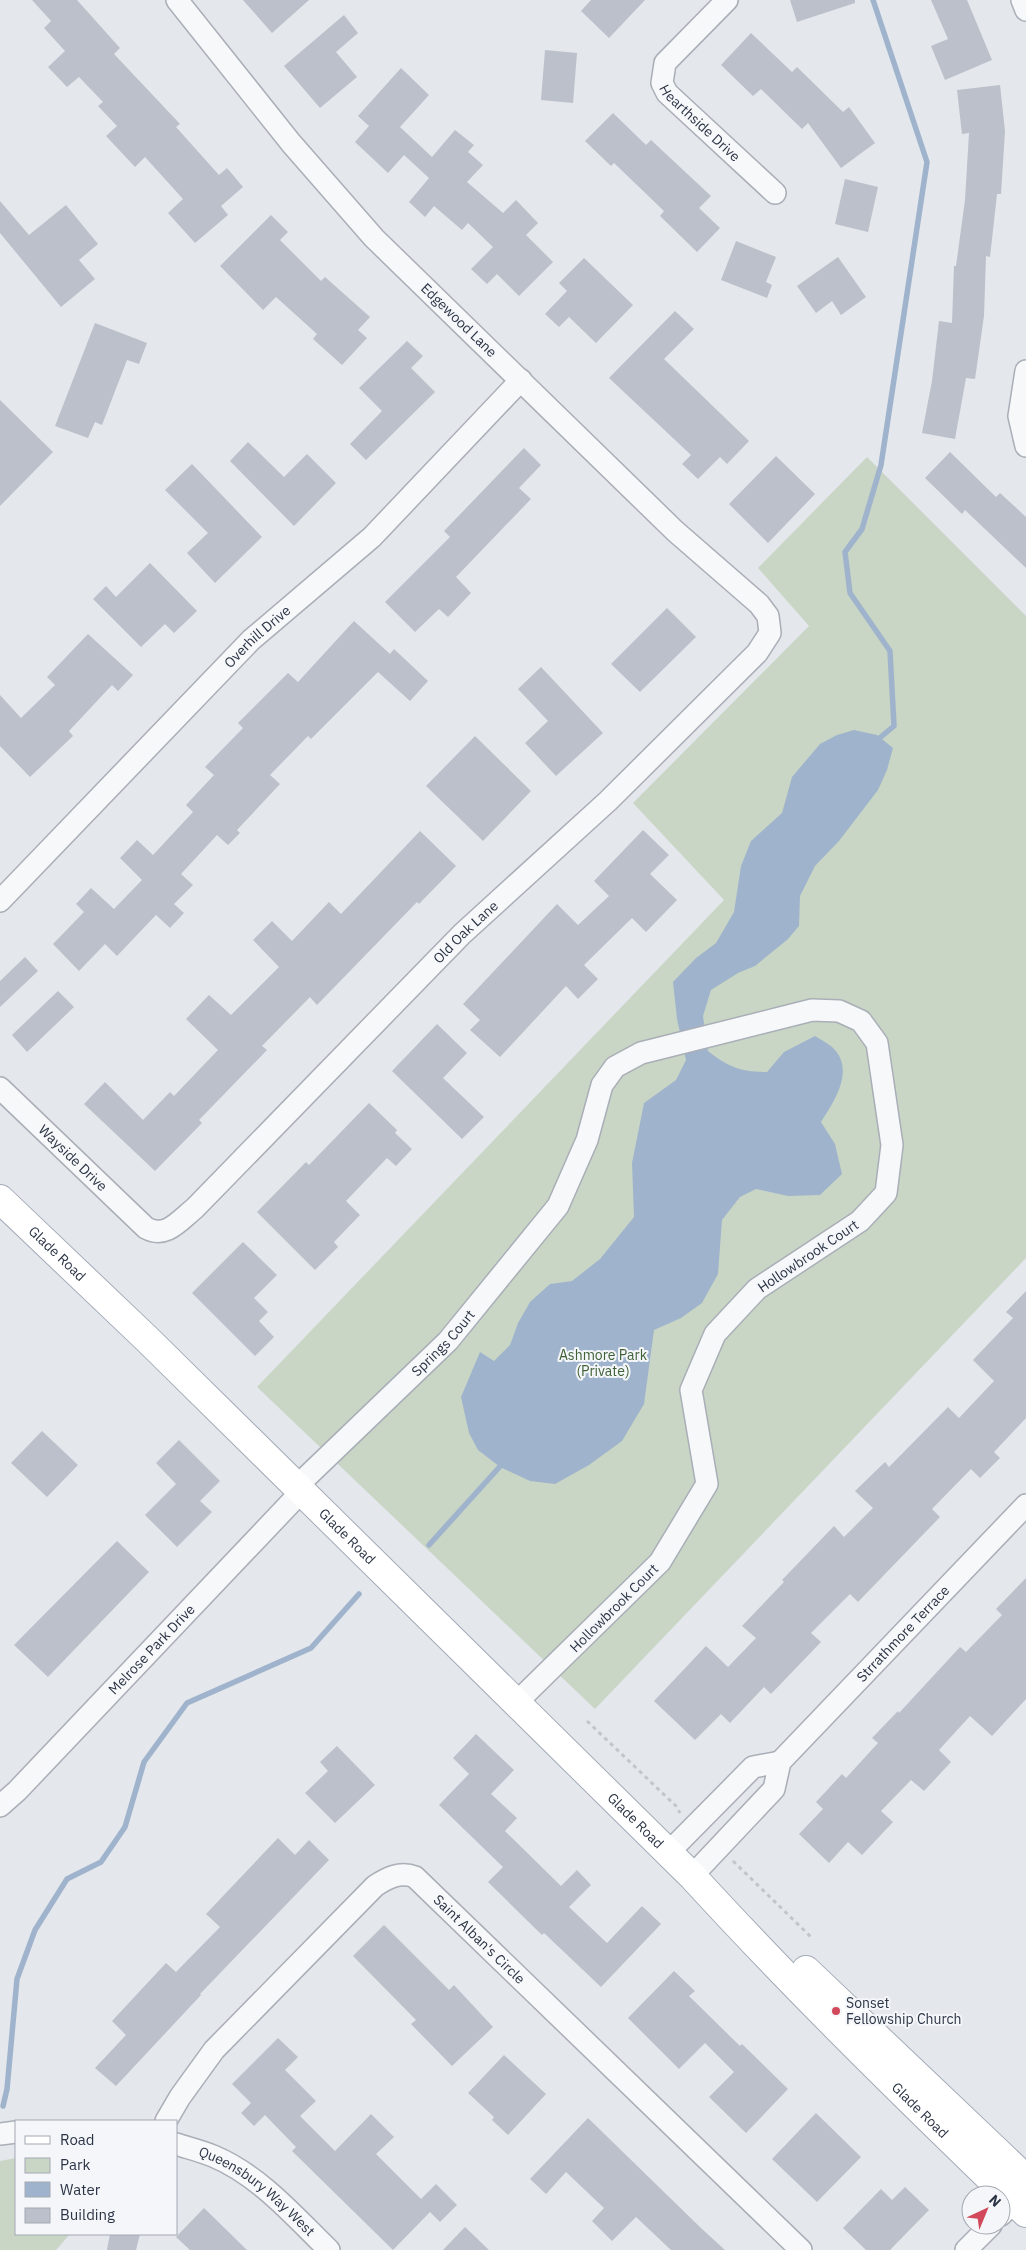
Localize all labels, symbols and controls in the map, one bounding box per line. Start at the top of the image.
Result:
street label: Hearthside Drive [655,81,744,166]
street label: Edgewood Lane [417,279,501,361]
street label: Overhill Drive [220,601,294,672]
street label: Old Oak Lane [429,896,502,967]
street label: Wayside Drive [35,1121,111,1195]
street label: Hollowbrook Court [754,1216,862,1296]
street label: Glade Road [25,1222,90,1285]
street label: Springs Court [408,1306,479,1380]
park label: Ashmore Park (Private) [559,1346,648,1380]
street label: Glade Road [315,1504,379,1568]
street label: Hollowbrook Court [566,1560,662,1656]
street label: Strrathmore Terrace [853,1581,954,1686]
street label: Melrose Park Drive [104,1600,199,1698]
street label: Glade Road [604,1789,668,1852]
street label: Saint Alban's Circle [430,1891,529,1988]
place label: Sonset Fellowship Church [846,1994,962,2028]
marker: Sonset Fellowship Church [830,2005,842,2017]
street label: Glade Road [888,2078,952,2142]
legend [15,2120,178,2235]
text: Road [60,2130,95,2149]
street label: Queensbury Way West [196,2143,319,2240]
text: Park [60,2155,90,2174]
text: Water [60,2180,101,2199]
north arrow [961,2185,1011,2235]
text: N [985,2191,1005,2211]
text: Building [60,2205,115,2224]

